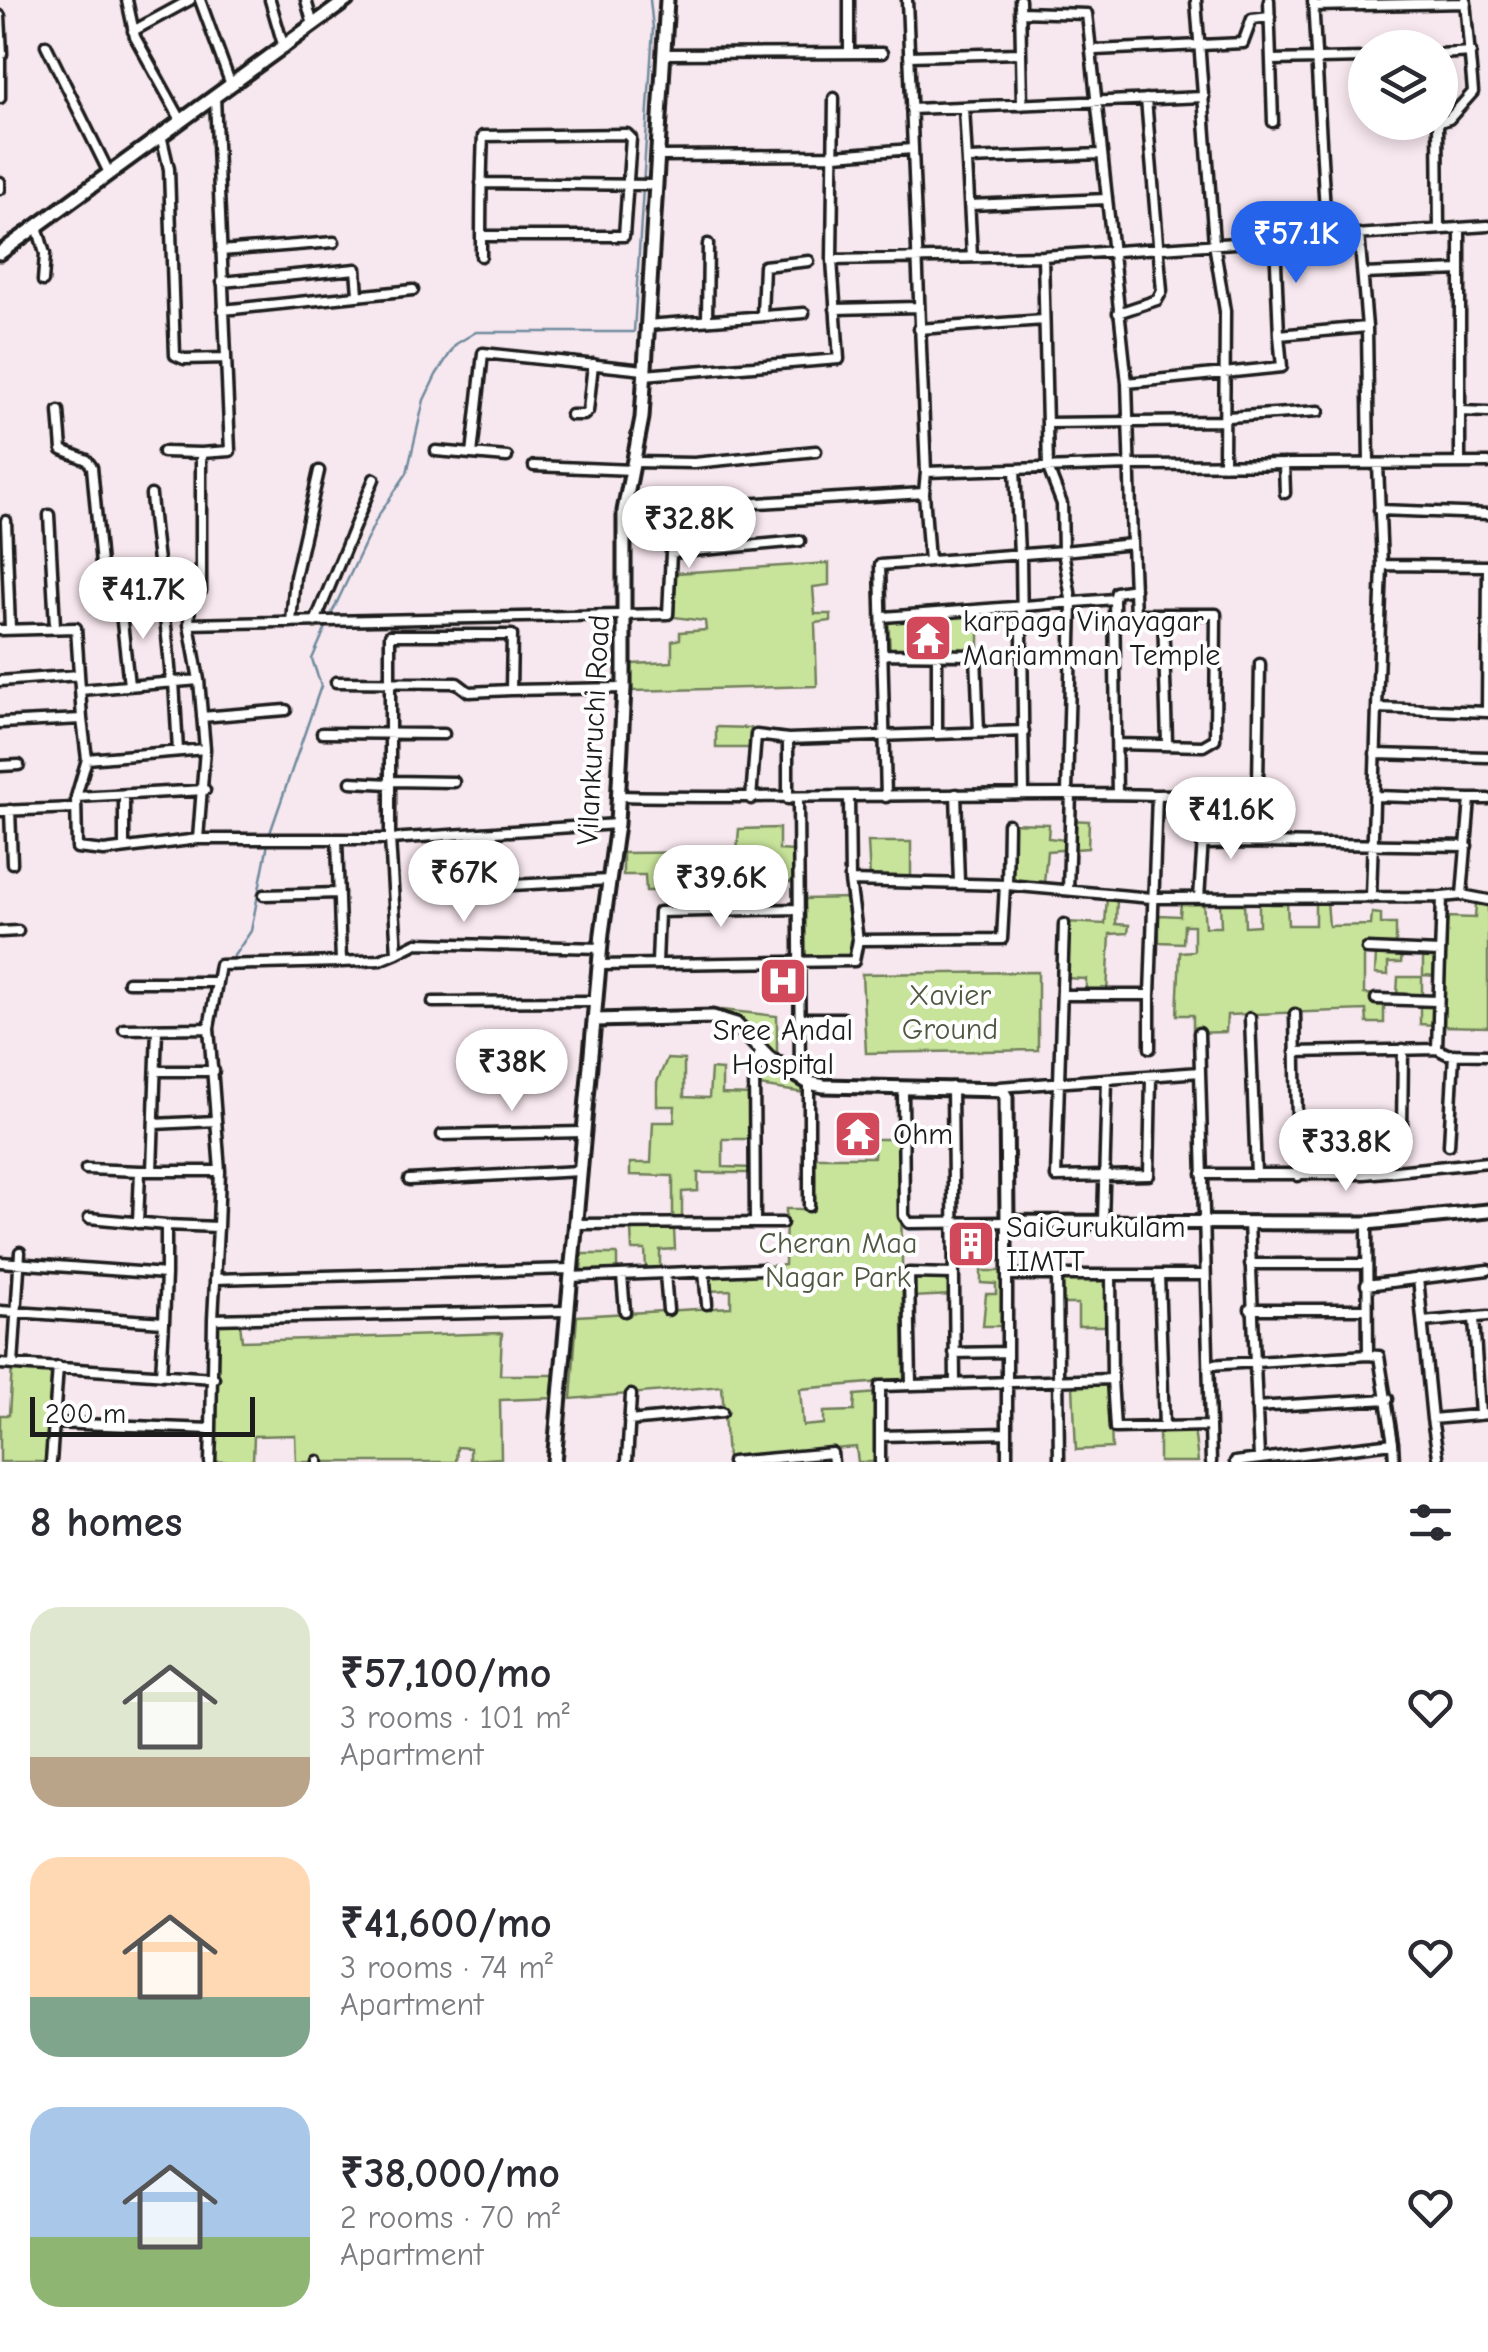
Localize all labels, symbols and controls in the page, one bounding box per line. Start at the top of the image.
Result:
map controls [1348,30,1458,140]
button: layers [1348,30,1458,140]
pin: ₹57.1K [1215,201,1377,286]
text: ₹57.1K [1253,215,1339,252]
pin: ₹32.8K [608,486,770,571]
text: ₹32.8K [644,500,734,537]
pin: ₹41.7K [62,557,224,642]
text: ₹41.7K [101,571,185,608]
place label: karpaga Vinayagar Mariamman Temple [963,604,1220,673]
temple icon: karpaga Vinayagar Mariamman Temple [902,612,954,664]
street label: Vilankuruchi Road [570,614,617,846]
pin: ₹41.6K [1150,777,1312,862]
text: ₹41.6K [1188,791,1274,828]
pin: ₹67K [405,840,523,925]
pin: ₹39.6K [640,845,802,930]
text: ₹67K [430,854,498,891]
text: ₹39.6K [675,859,767,896]
hospital icon: Sree Andal Hospital [757,955,809,1007]
park label: Xavier Ground [902,978,998,1047]
place label: Sree Andal Hospital [713,1013,853,1082]
pin: ₹38K [453,1029,571,1114]
text: ₹38K [478,1043,546,1080]
temple icon: Ohm [832,1108,884,1160]
pin: ₹33.8K [1265,1109,1427,1194]
place label: Ohm [893,1117,953,1152]
text: ₹33.8K [1301,1123,1391,1160]
place label: SaiGurukulam IIMTT [1006,1210,1186,1279]
building icon: SaiGurukulam IIMTT [945,1218,997,1270]
park label: Cheran Maa Nagar Park [758,1226,918,1295]
scale bar [30,1392,255,1436]
text: 200 m [45,1398,126,1430]
icon: filters [1403,1495,1458,1550]
text: 8 homes [30,1498,182,1547]
icon: home [110,1647,230,1767]
text: ₹57,100/mo [340,1649,551,1698]
icon: heart [1403,1680,1458,1735]
text: 3 rooms · 101 m² [340,1699,570,1736]
text: Apartment [340,1736,483,1773]
icon: home [110,1897,230,2017]
text: ₹41,600/mo [340,1899,552,1948]
icon: heart [1403,1930,1458,1985]
text: 3 rooms · 74 m² [340,1949,553,1986]
text: Apartment [340,1986,483,2023]
icon: home [110,2147,230,2267]
text: ₹38,000/mo [340,2149,560,2198]
icon: heart [1403,2180,1458,2235]
text: 2 rooms · 70 m² [340,2199,560,2236]
text: Apartment [340,2236,483,2273]

